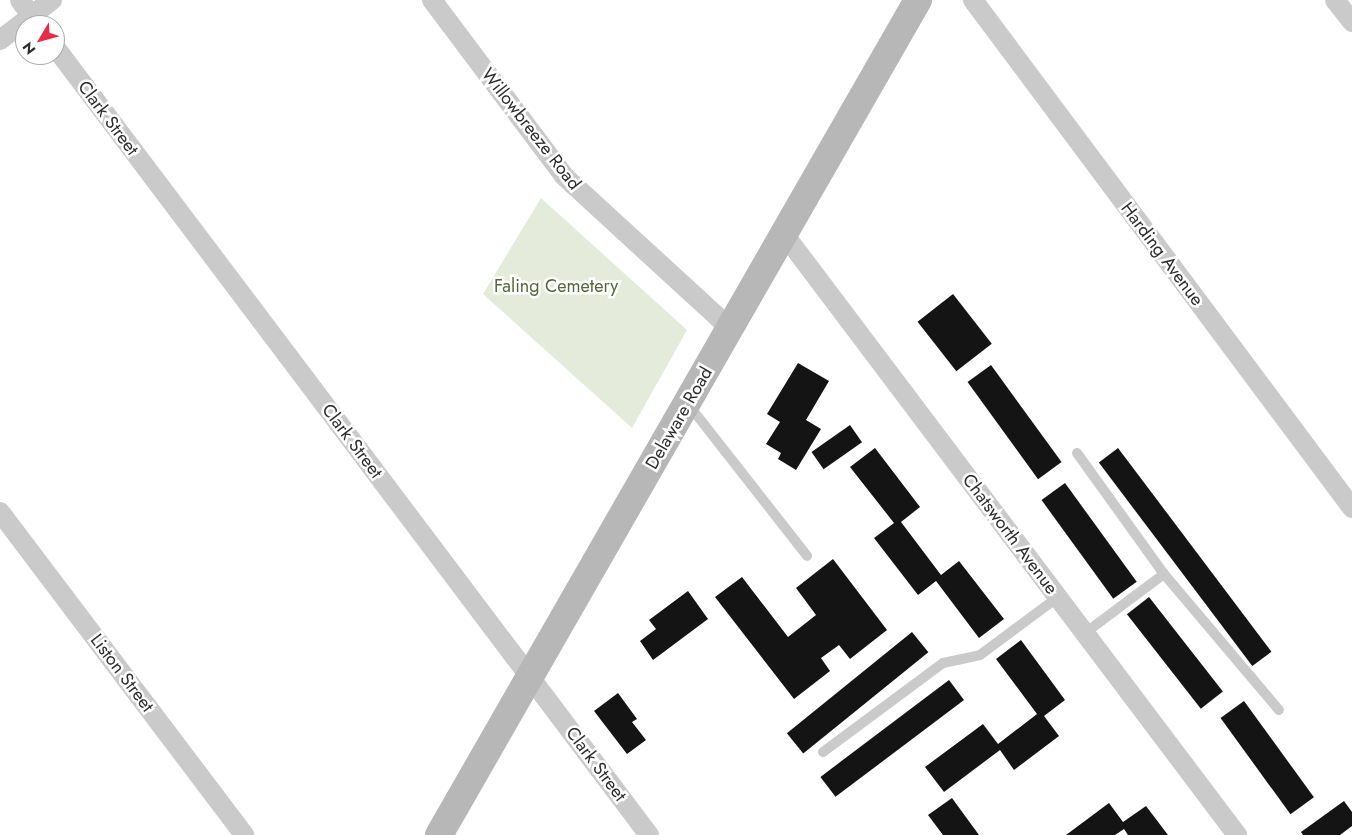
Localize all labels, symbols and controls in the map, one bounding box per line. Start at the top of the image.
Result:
north arrow [15,15,65,65]
text: N [17,38,40,59]
street label: Willowbreeze Road [477,64,585,194]
street label: Clark Street [73,77,143,159]
street label: Harding Avenue [1116,198,1208,310]
park label: Faling Cemetery [494,275,618,297]
street label: Delaware Road [641,363,717,473]
street label: Clark Street [317,400,387,482]
street label: Chatsworth Avenue [958,470,1062,598]
street label: Liston Street [86,630,158,716]
street label: Clark Street [561,723,631,805]

